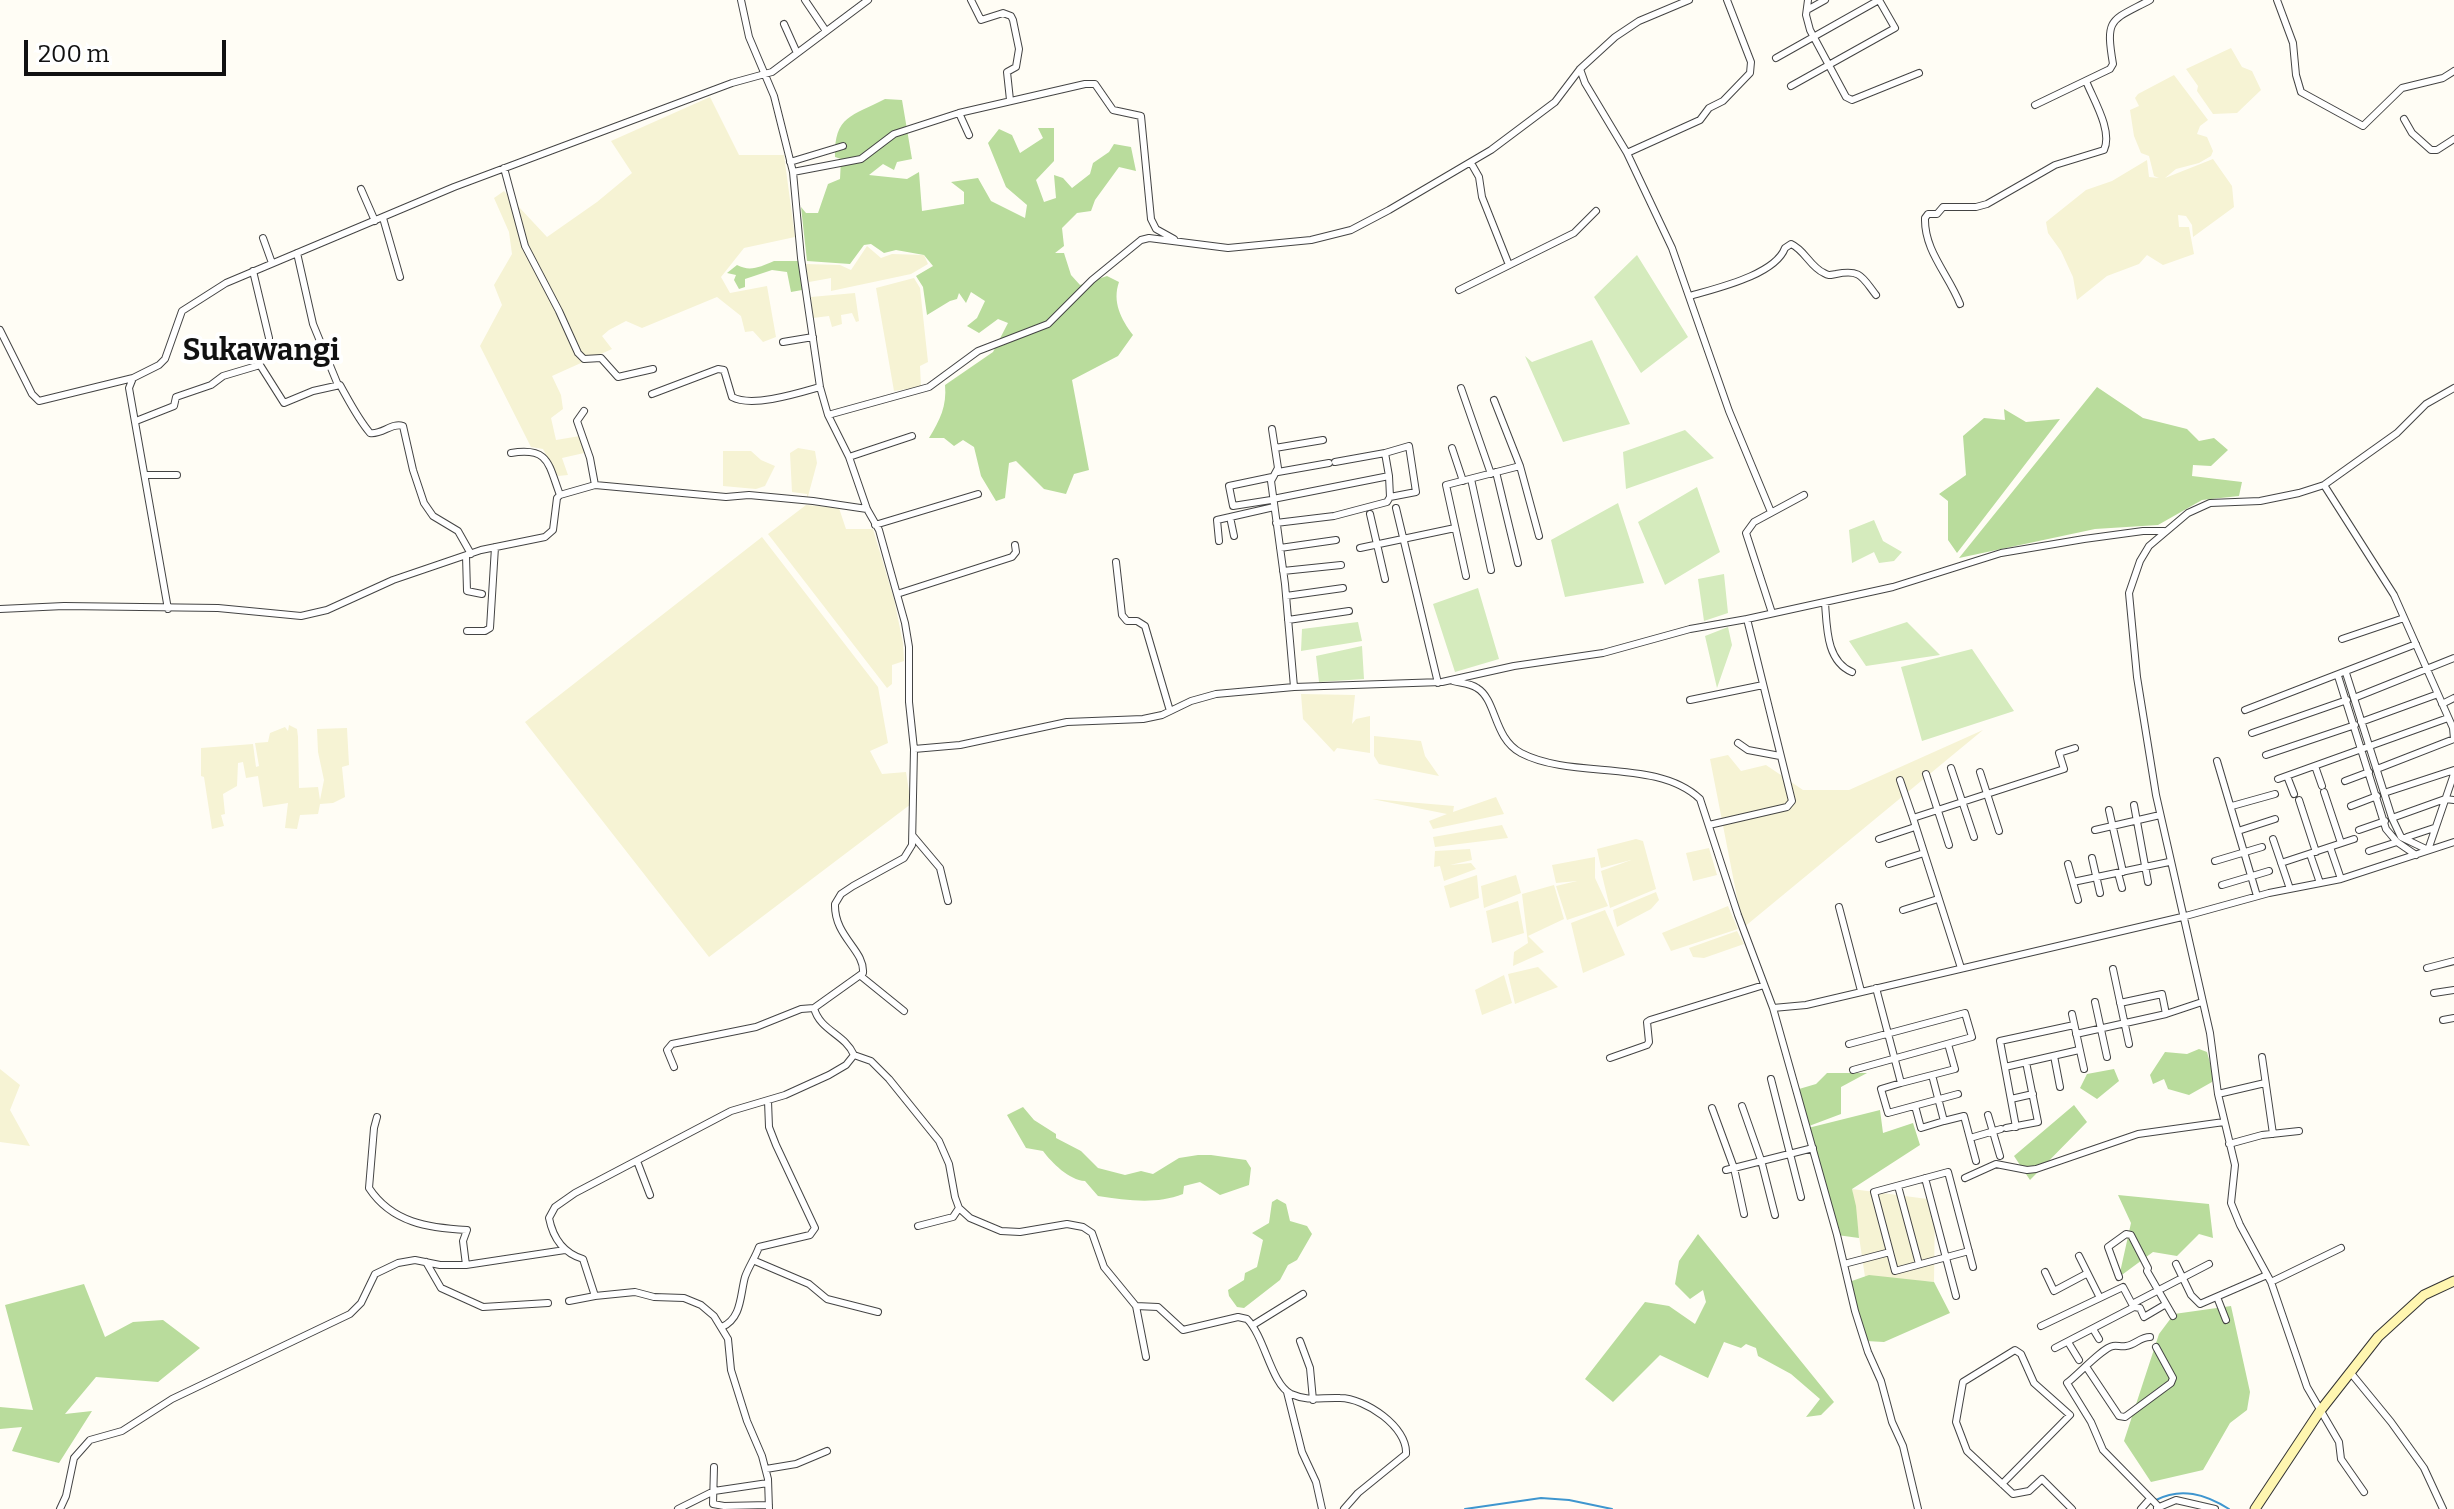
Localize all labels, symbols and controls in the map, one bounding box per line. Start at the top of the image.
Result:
scale bar [28,24,230,74]
text: 200 m [38,40,110,68]
district label: Sukawangi [183,334,339,370]

